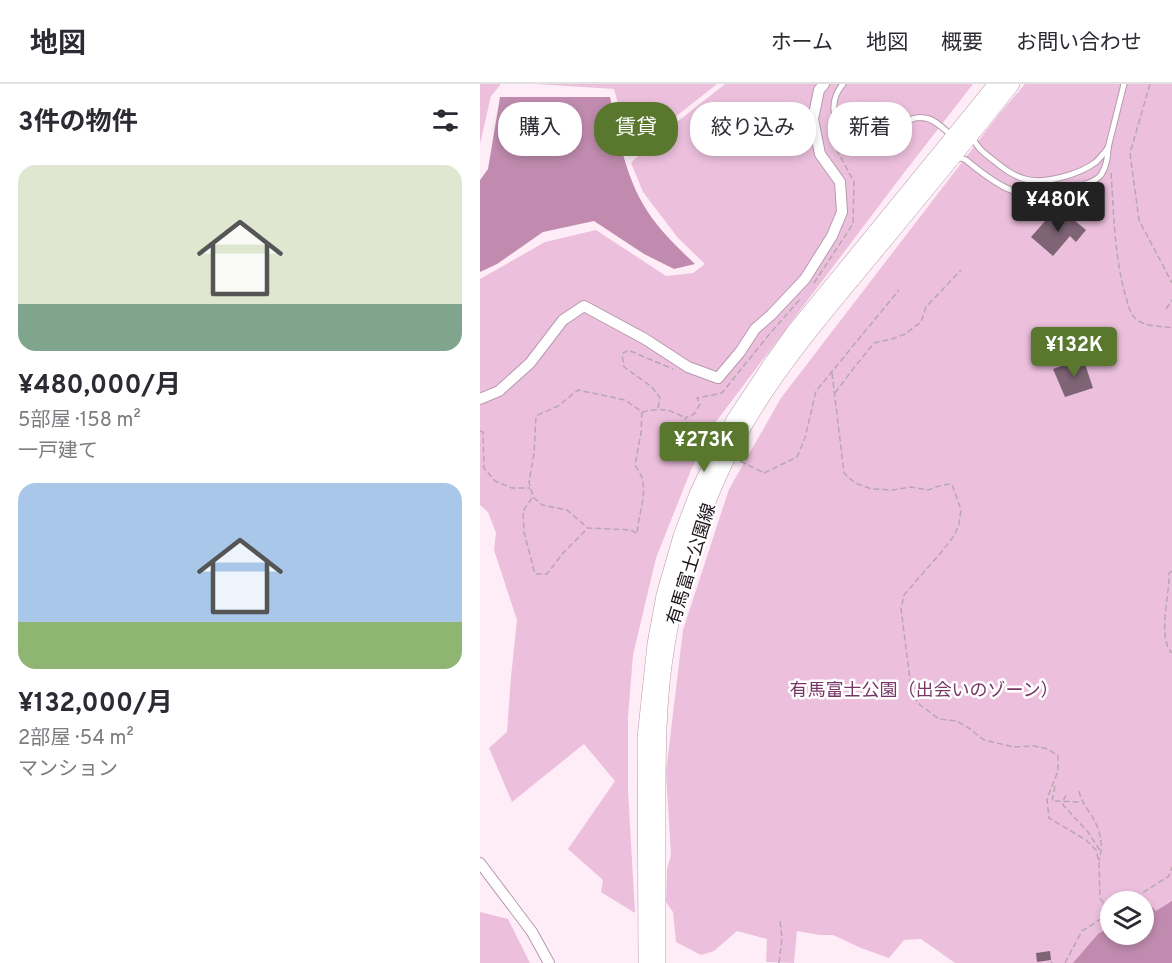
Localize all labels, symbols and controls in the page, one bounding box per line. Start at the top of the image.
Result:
text: 地図 [30,27,86,63]
text: ホーム [771,30,833,57]
text: 地図 [866,30,908,57]
text: 概要 [941,30,983,57]
text: お問い合わせ [1016,30,1142,57]
chip: 購入 [498,102,582,156]
chip: 賃貸 [594,102,678,156]
chip: 絞り込み [690,102,816,156]
chip: 新着 [828,102,912,156]
icon: filters [429,104,462,137]
text: 3件の物件 [18,107,138,140]
pin: ¥480K [1016,182,1100,233]
text: ¥480K [1026,188,1090,214]
icon: home [186,204,294,312]
pin: ¥132K [1032,327,1116,378]
text: ¥132K [1045,333,1103,359]
text: ¥480,000/月 [18,370,181,403]
text: 5部屋 · 158 m² [18,408,141,434]
pin: ¥273K [662,422,746,473]
text: ¥273K [674,428,734,454]
text: 一戸建て [18,439,98,465]
street label: 有馬富士公園線 [663,501,722,628]
icon: home [186,522,294,630]
park label: 有馬富士公園（出会いのゾーン） [789,680,1059,703]
text: ¥132,000/月 [18,688,173,721]
text: 2部屋 · 54 m² [18,726,134,752]
text: マンション [18,757,118,783]
map controls [1100,891,1154,945]
button: layers [1100,891,1154,945]

